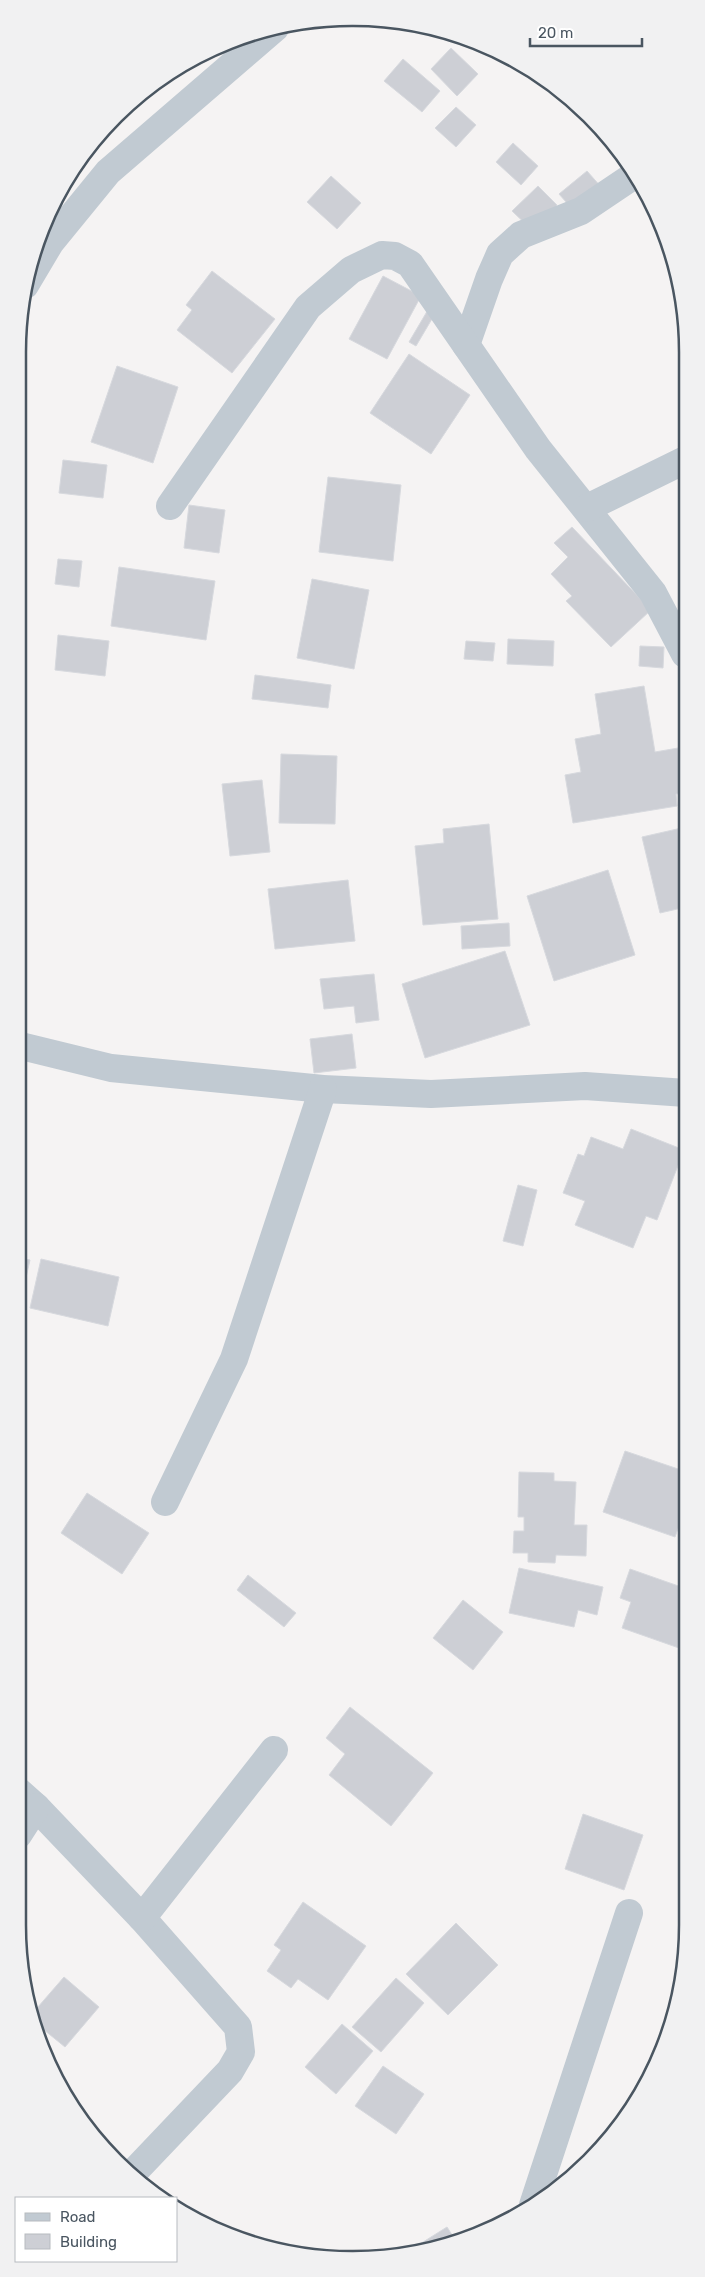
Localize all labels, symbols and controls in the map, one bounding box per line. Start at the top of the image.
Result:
scale bar [530,15,642,47]
text: 20 m [538,24,573,42]
legend [15,2197,178,2262]
text: Road [60,2208,96,2226]
text: Building [60,2233,117,2251]

